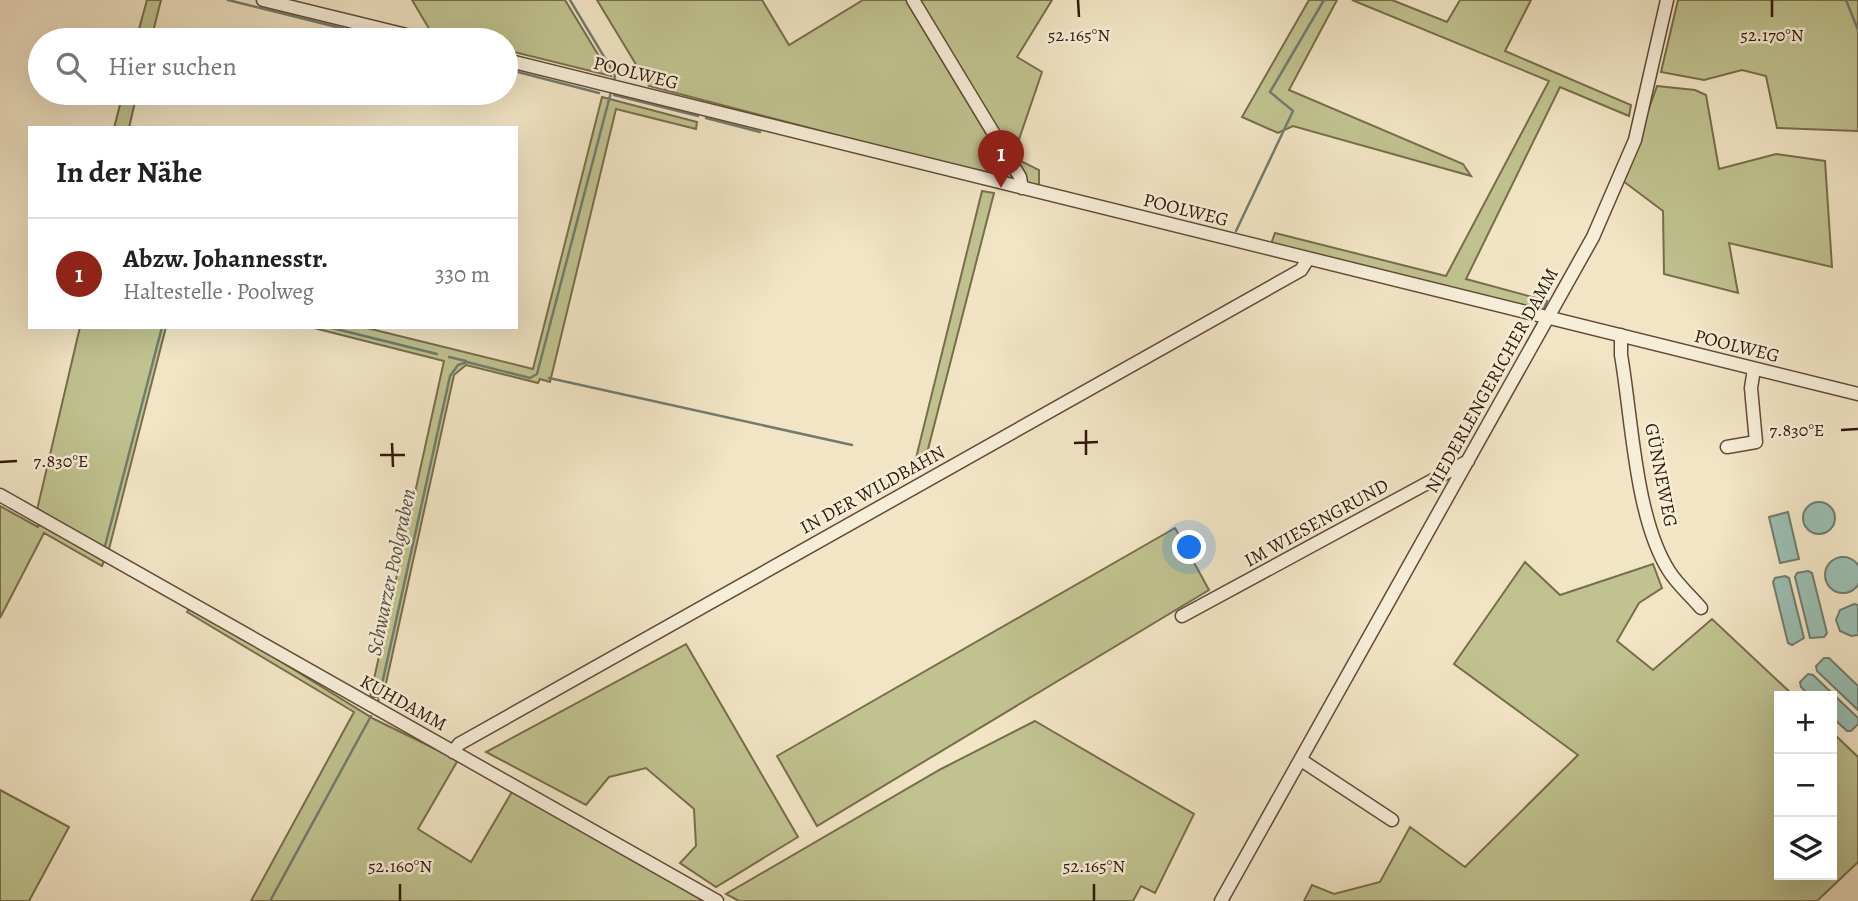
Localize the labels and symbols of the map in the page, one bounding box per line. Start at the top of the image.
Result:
text: 52.165°N [1048,23,1110,47]
text: 52.170°N [1740,23,1804,47]
street label: POOLWEG [590,50,681,96]
pin: 1 [978,130,1024,188]
street label: POOLWEG [1140,187,1231,233]
street label: NIEDERLENGERICHER DAMM [1419,263,1565,498]
street label: POOLWEG [1691,323,1782,369]
text: 7.830°E [1770,418,1824,442]
street label: GÜNNEWEG [1638,421,1684,529]
street label: IN DER WILDBAHN [795,439,950,540]
text: 7.830°E [34,449,88,473]
street label: IM WIESENGRUND [1240,472,1393,573]
water label: Schwarzer Poolgraben [360,486,422,658]
your location [1172,530,1206,564]
street label: KUHDAMM [355,668,452,737]
text: 52.160°N [368,854,432,878]
text: 52.165°N [1063,854,1125,878]

